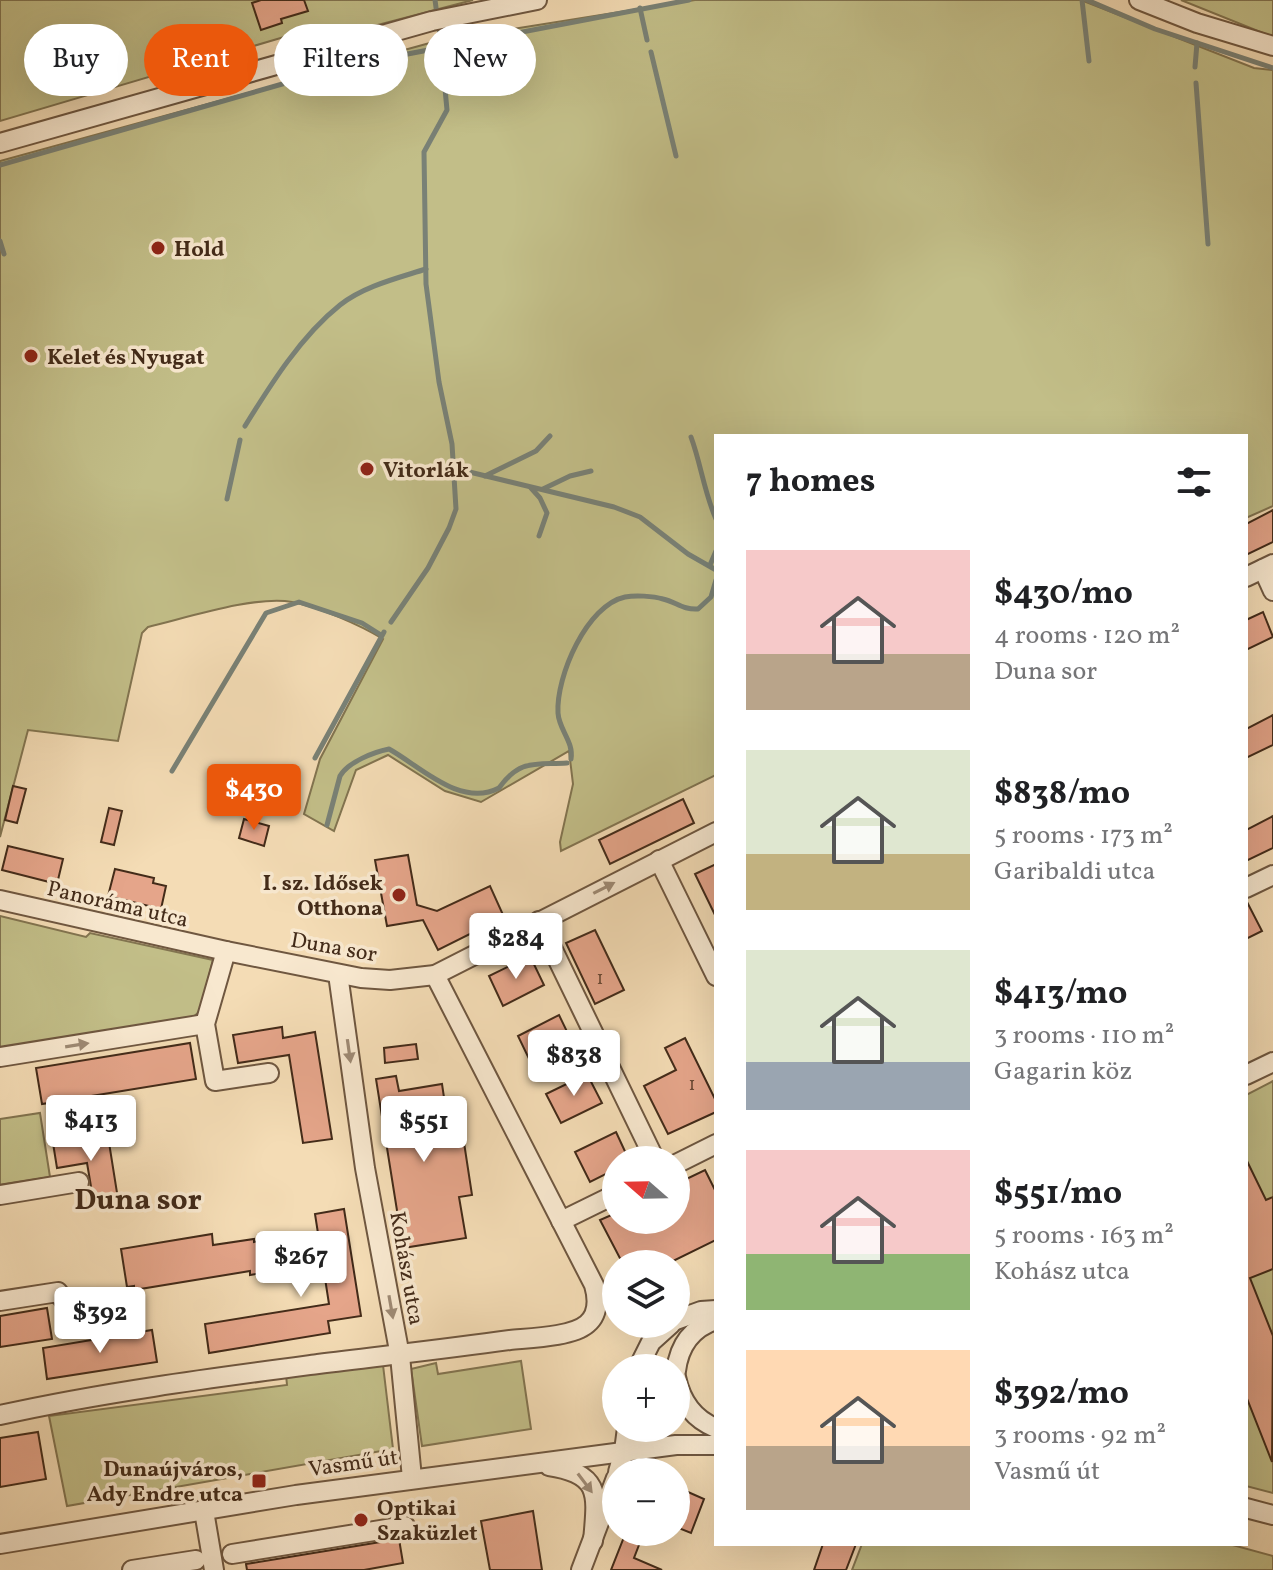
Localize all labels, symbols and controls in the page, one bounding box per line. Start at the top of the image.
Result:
chip: Buy [24,24,128,96]
chip: Rent [144,24,258,96]
chip: Filters [274,24,408,96]
chip: New [424,24,536,96]
place label: Hold [174,235,225,266]
marker: Hold [149,239,167,257]
place label: Kelet és Nyugat [47,343,204,374]
marker: Kelet és Nyugat [22,347,40,365]
place label: Vitorlák [383,456,469,487]
text: 7 homes [746,459,875,506]
marker: Vitorlák [358,460,376,478]
icon: filters [1172,460,1216,504]
text: $430/mo [994,571,1133,618]
icon: home [810,582,906,678]
text: 4 rooms · 120 m² [994,618,1180,654]
text: Duna sor [994,654,1097,690]
pin: $430 [207,764,301,832]
text: $838/mo [994,771,1130,818]
text: $430 [225,772,283,808]
icon: home [810,782,906,878]
text: 5 rooms · 173 m² [994,818,1173,854]
text: Garibaldi utca [994,854,1155,890]
place label: I. sz. Idősek Otthona [263,869,383,925]
street label: Panoráma utca [44,874,191,937]
one-way arrow [592,881,615,895]
marker: I. sz. Idősek Otthona [390,886,408,904]
pin: $284 [469,913,563,981]
text: $284 [487,921,545,957]
street label: Duna sor [288,926,379,971]
house number: 1 [597,967,603,992]
text: $413/mo [994,971,1127,1018]
icon: home [810,982,906,1078]
text: 3 rooms · 110 m² [994,1018,1174,1054]
pin: $838 [527,1030,621,1098]
one-way arrow [65,1038,90,1051]
text: $838 [546,1038,602,1074]
one-way arrow [343,1039,356,1064]
text: Gagarin köz [994,1054,1132,1090]
house number: 1 [689,1073,695,1098]
pin: $413 [44,1095,138,1163]
pin: $551 [377,1096,471,1164]
text: $413 [64,1103,118,1139]
text: $551 [399,1104,449,1140]
north arrow [602,1146,690,1234]
map controls [602,1146,690,1546]
text: $551/mo [994,1171,1122,1218]
district label: Duna sor [74,1180,202,1222]
icon: home [810,1182,906,1278]
street label: Kohász utca [380,1209,431,1328]
text: 5 rooms · 163 m² [994,1218,1174,1254]
pin: $267 [254,1231,348,1299]
text: $267 [274,1239,328,1275]
button: layers [602,1250,690,1338]
text: Kohász utca [994,1254,1130,1290]
pin: $392 [53,1287,147,1355]
text: $392 [72,1295,128,1331]
one-way arrow [385,1295,397,1320]
button: + [602,1354,690,1442]
text: $392/mo [994,1371,1129,1418]
icon: home [810,1382,906,1478]
text: 3 rooms · 92 m² [994,1418,1166,1454]
street label: Vasmű út [307,1443,400,1486]
text: Vasmű út [994,1454,1100,1490]
place label: Dunaújváros, Ady Endre utca [87,1455,243,1511]
button: − [602,1458,690,1546]
marker: Dunaújváros, Ady Endre utca [250,1472,268,1490]
one-way arrow [577,1473,593,1493]
place label: Optikai Szaküzlet [377,1494,477,1550]
marker: Optikai Szaküzlet [352,1511,370,1529]

